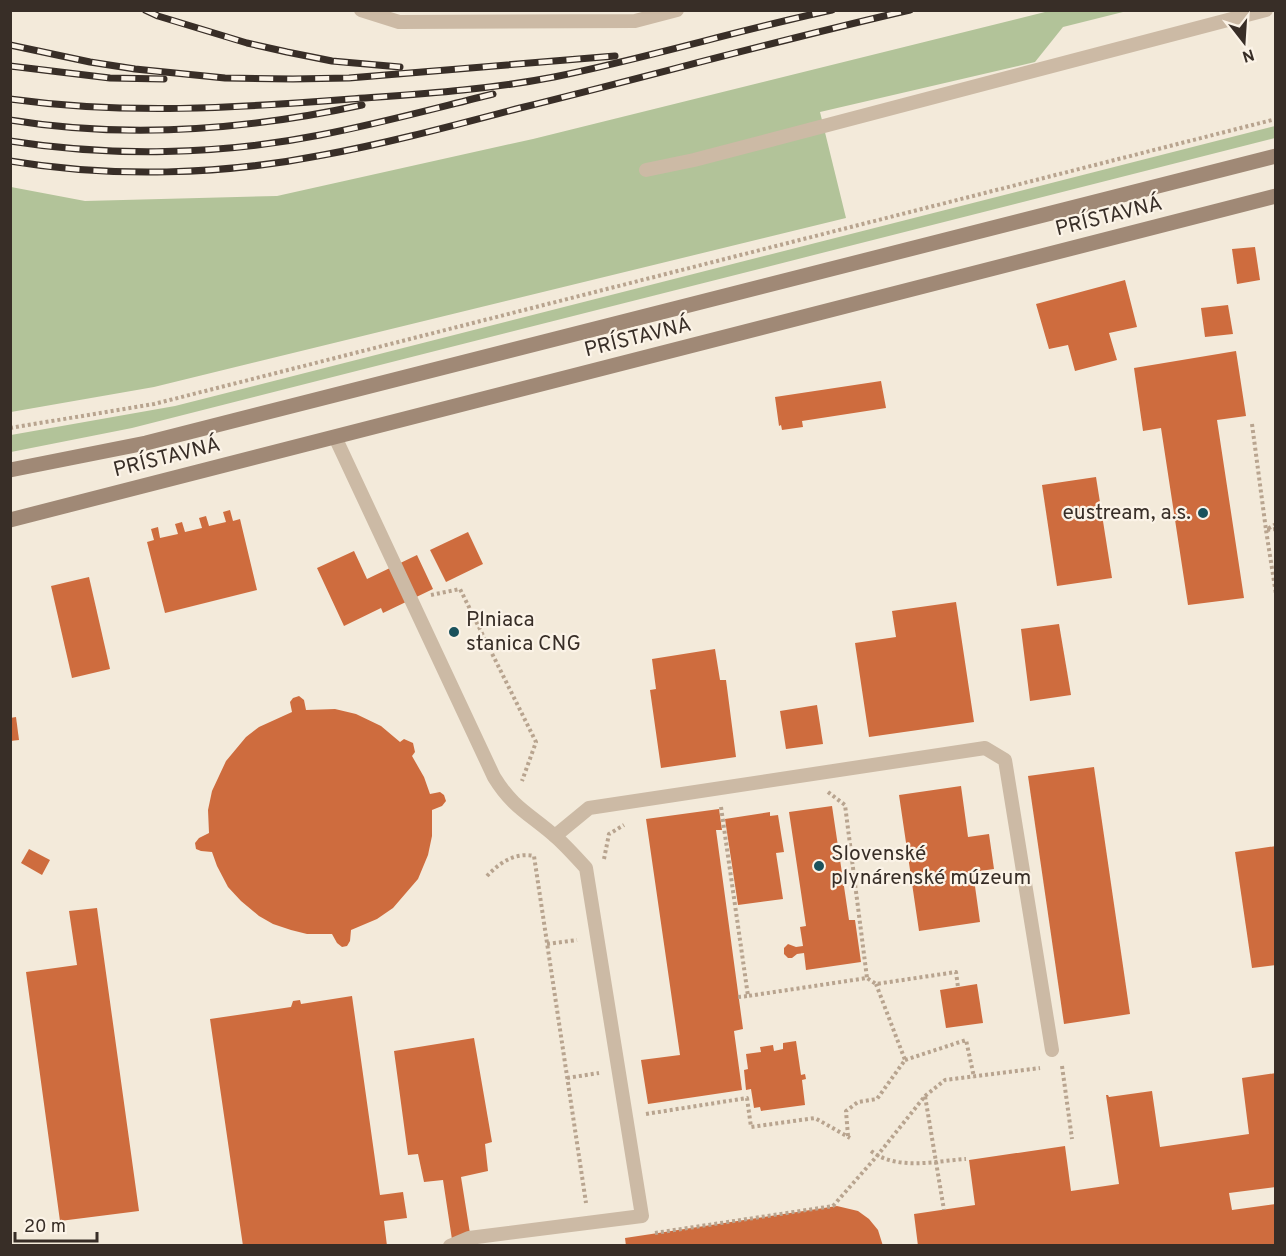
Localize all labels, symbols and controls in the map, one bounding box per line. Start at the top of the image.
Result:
north arrow [1214,12,1274,72]
text: N [1239,43,1256,66]
street label: PRÍSTAVNÁ [1052,190,1165,243]
street label: PRÍSTAVNÁ [581,311,694,364]
street label: PRÍSTAVNÁ [110,431,223,484]
place label: eustream, a.s. [1063,500,1191,527]
marker: eustream, a.s. [1196,506,1210,520]
place label: Plniaca stanica CNG [466,607,581,658]
marker: Plniaca stanica CNG [447,625,461,639]
place label: Slovenské plynárenské múzeum [831,841,1031,892]
marker: Slovenské plynárenské múzeum [812,859,826,873]
scale bar [15,1205,98,1243]
text: 20 m [24,1216,66,1239]

